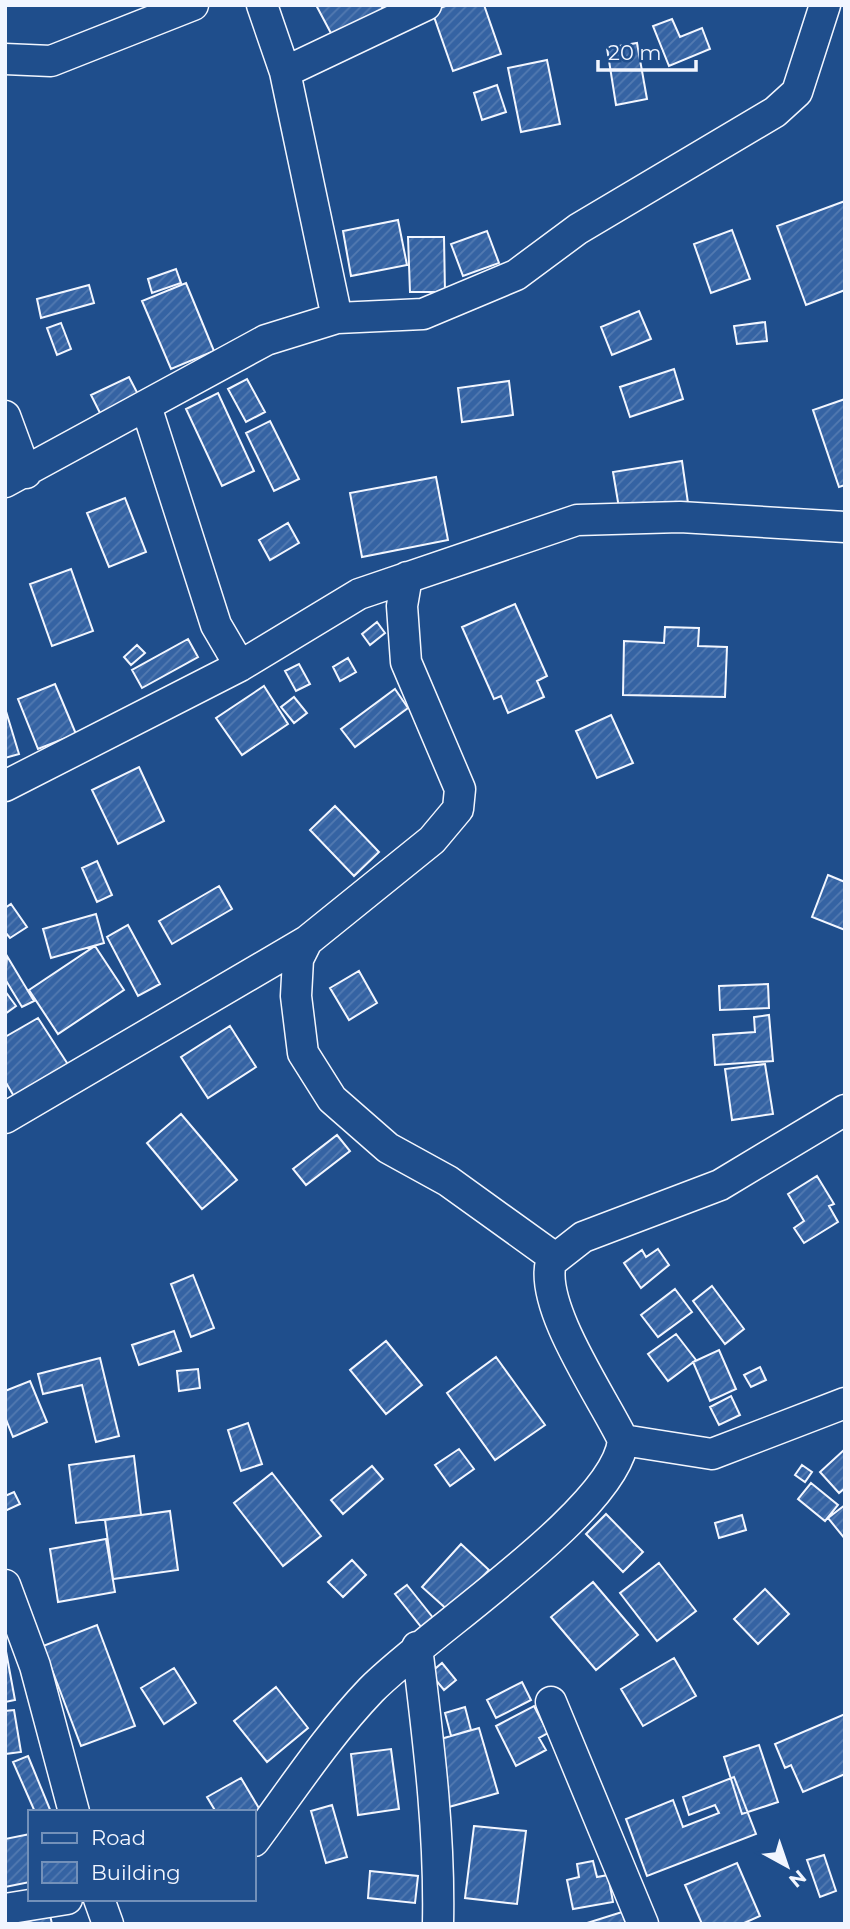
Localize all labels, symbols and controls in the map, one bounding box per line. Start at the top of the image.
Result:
scale bar [598,28,696,72]
text: 20 m [608,40,662,65]
legend [28,1810,256,1901]
text: Road [91,1825,146,1850]
north arrow [752,1831,822,1901]
text: Building [91,1860,181,1885]
text: N [784,1865,811,1892]

